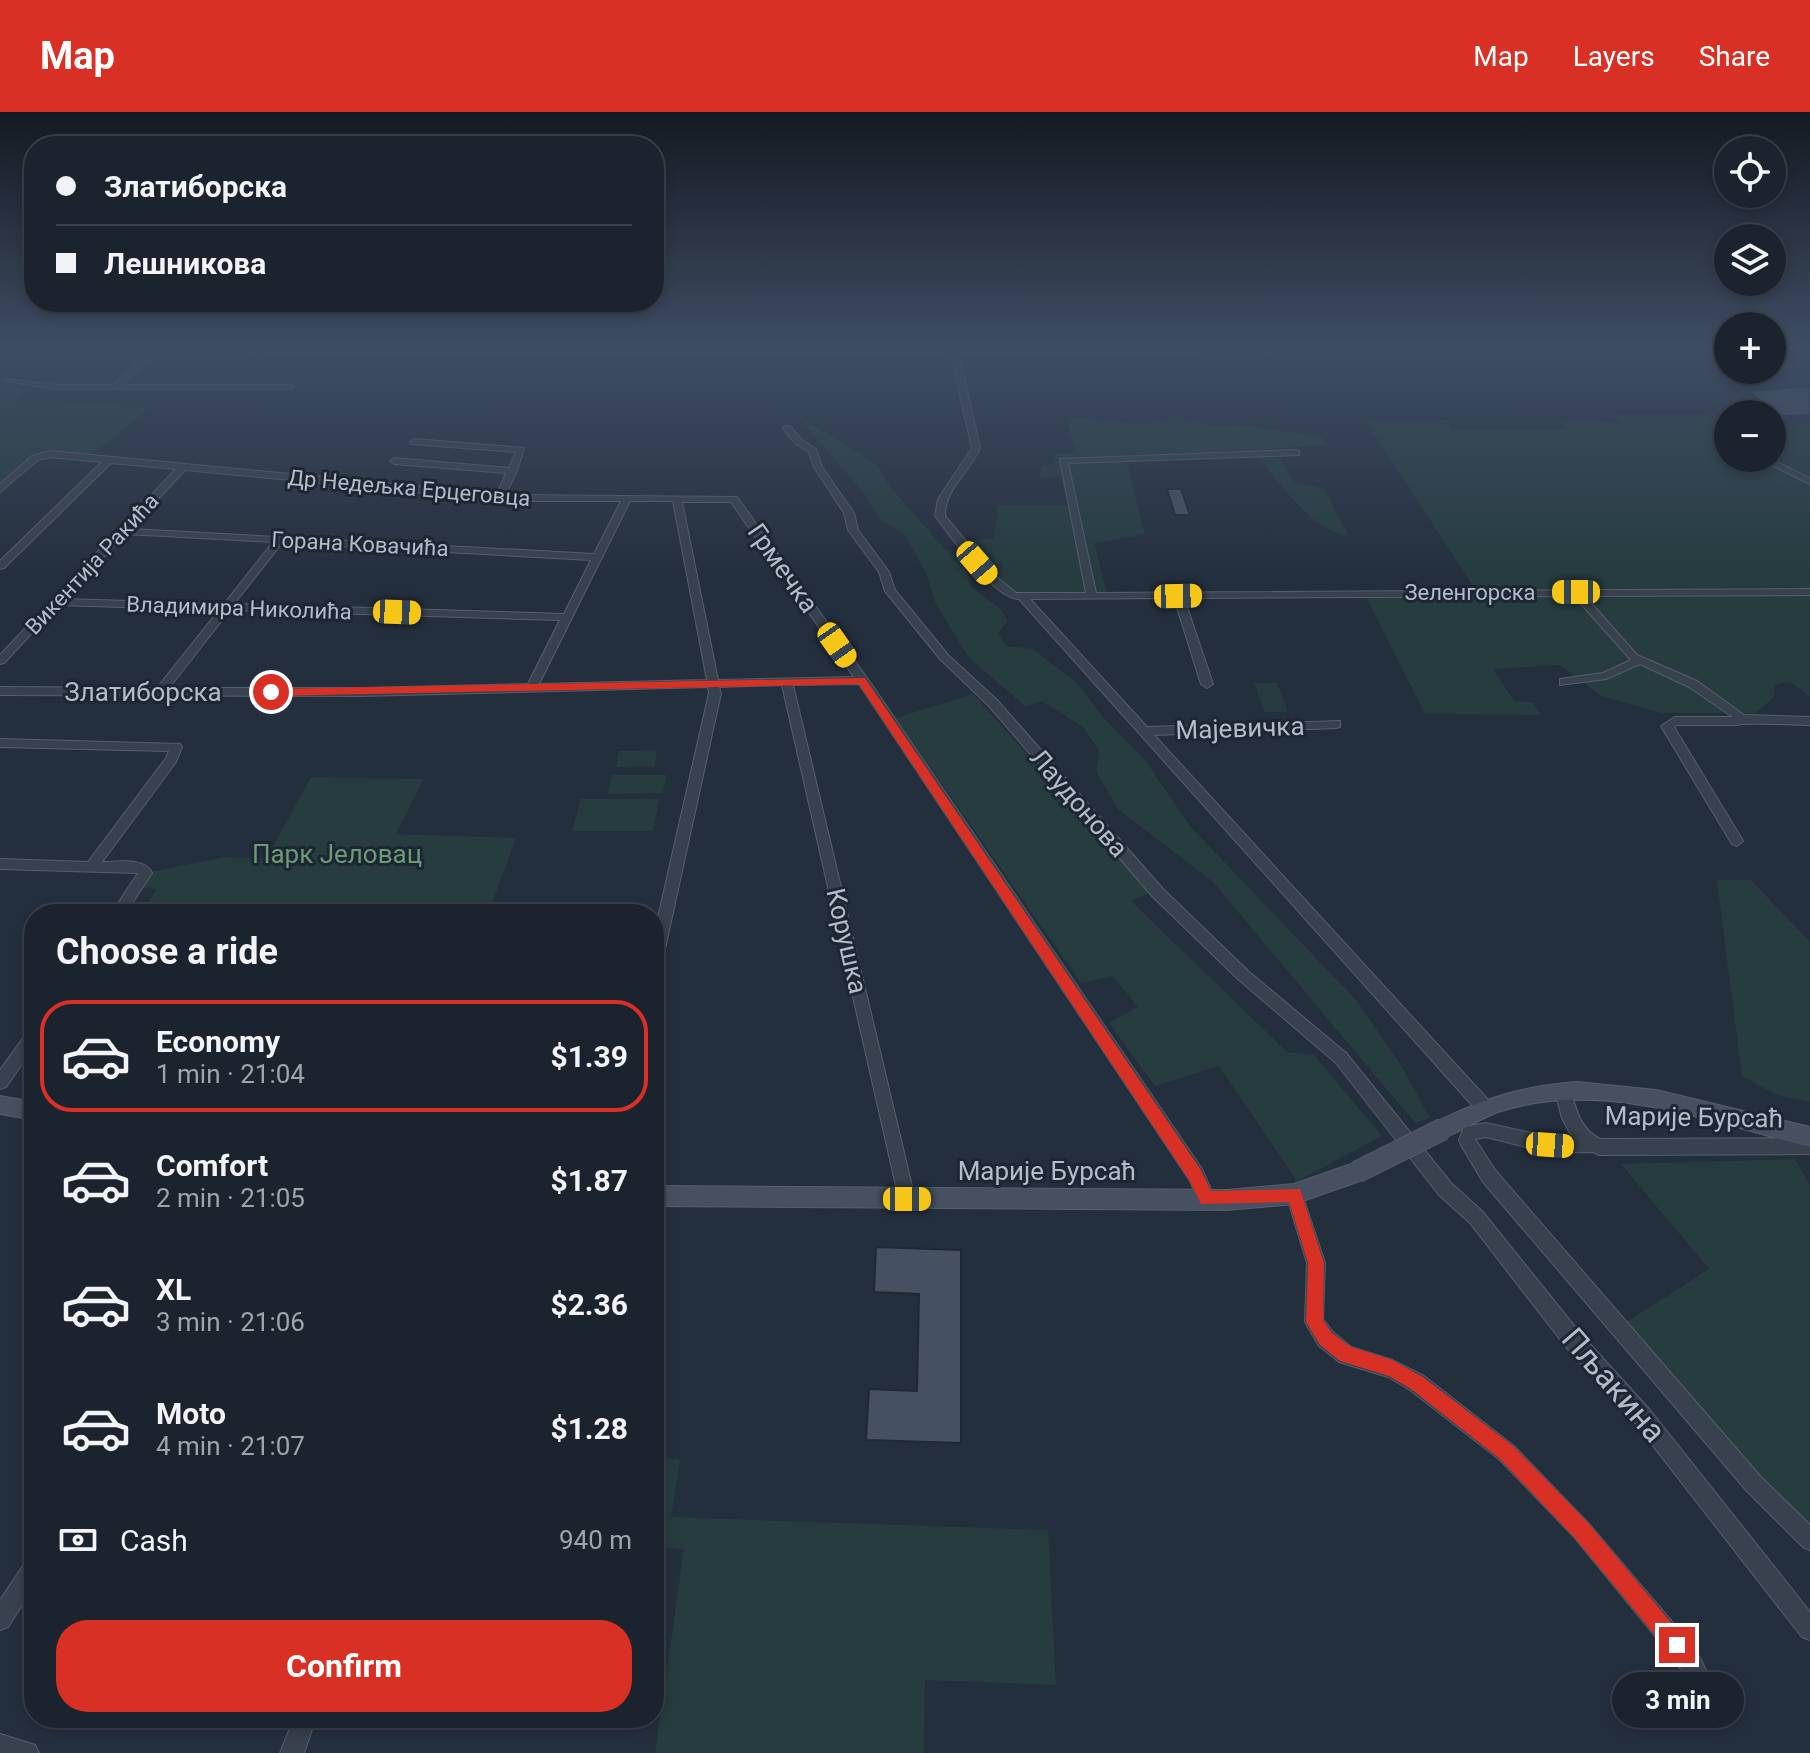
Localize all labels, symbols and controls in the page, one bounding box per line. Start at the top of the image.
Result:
text: Map [40,34,115,78]
text: Map [1473,40,1529,73]
text: Layers [1573,40,1655,73]
text: Share [1699,40,1770,73]
map controls [1714,136,1786,472]
button: locate [1714,136,1786,208]
text: Златиборска [104,169,287,204]
button: layers [1714,224,1786,296]
text: Лешникова [104,246,266,281]
button: + [1714,312,1786,384]
button: − [1714,400,1786,472]
street label: Др Недељка Ерцеговца [287,465,531,511]
street label: Викентија Ракића [20,488,164,640]
street label: Грмечка [741,518,825,618]
street label: Горана Ковачића [271,527,449,561]
car [952,537,1002,589]
street label: Зеленгорска [1404,580,1536,605]
car [1552,580,1600,604]
car [1154,584,1202,608]
street label: Владимира Николића [126,592,352,624]
car [373,599,421,625]
car [813,618,861,672]
route start [253,674,289,710]
street label: Златиборска [64,677,222,707]
street label: Мајевичка [1175,711,1305,745]
street label: Лаудонова [1024,743,1134,863]
park label: Парк Јеловац [252,839,422,869]
street label: Корушка [820,885,874,997]
text: Choose a ride [56,931,278,973]
icon: car [60,1020,132,1092]
text: Economy [156,1024,280,1059]
text: $1.39 [550,1039,628,1074]
text: 1 min · 21:04 [156,1059,305,1089]
street label: Марије Бурсаћ [1604,1100,1784,1134]
car [1525,1131,1575,1159]
icon: car [60,1144,132,1216]
text: Comfort [156,1148,268,1183]
street label: Марије Бурсаћ [958,1156,1136,1186]
text: $1.87 [550,1163,628,1198]
text: 2 min · 21:05 [156,1183,305,1213]
car [883,1187,931,1211]
icon: car [60,1268,132,1340]
text: XL [156,1272,191,1307]
text: $2.36 [550,1287,628,1322]
text: 3 min · 21:06 [156,1307,305,1337]
street label: Пљакина [1554,1320,1674,1450]
icon: car [60,1392,132,1464]
text: Moto [156,1396,226,1431]
text: $1.28 [550,1411,628,1446]
text: 4 min · 21:07 [156,1431,305,1461]
icon: cash [56,1518,100,1562]
text: Cash [120,1523,188,1558]
text: 940 m [559,1525,632,1555]
button: Confirm [56,1620,632,1712]
route end [1659,1627,1695,1663]
callout: 3 min [1611,1673,1743,1729]
text: 3 min [1645,1685,1711,1715]

